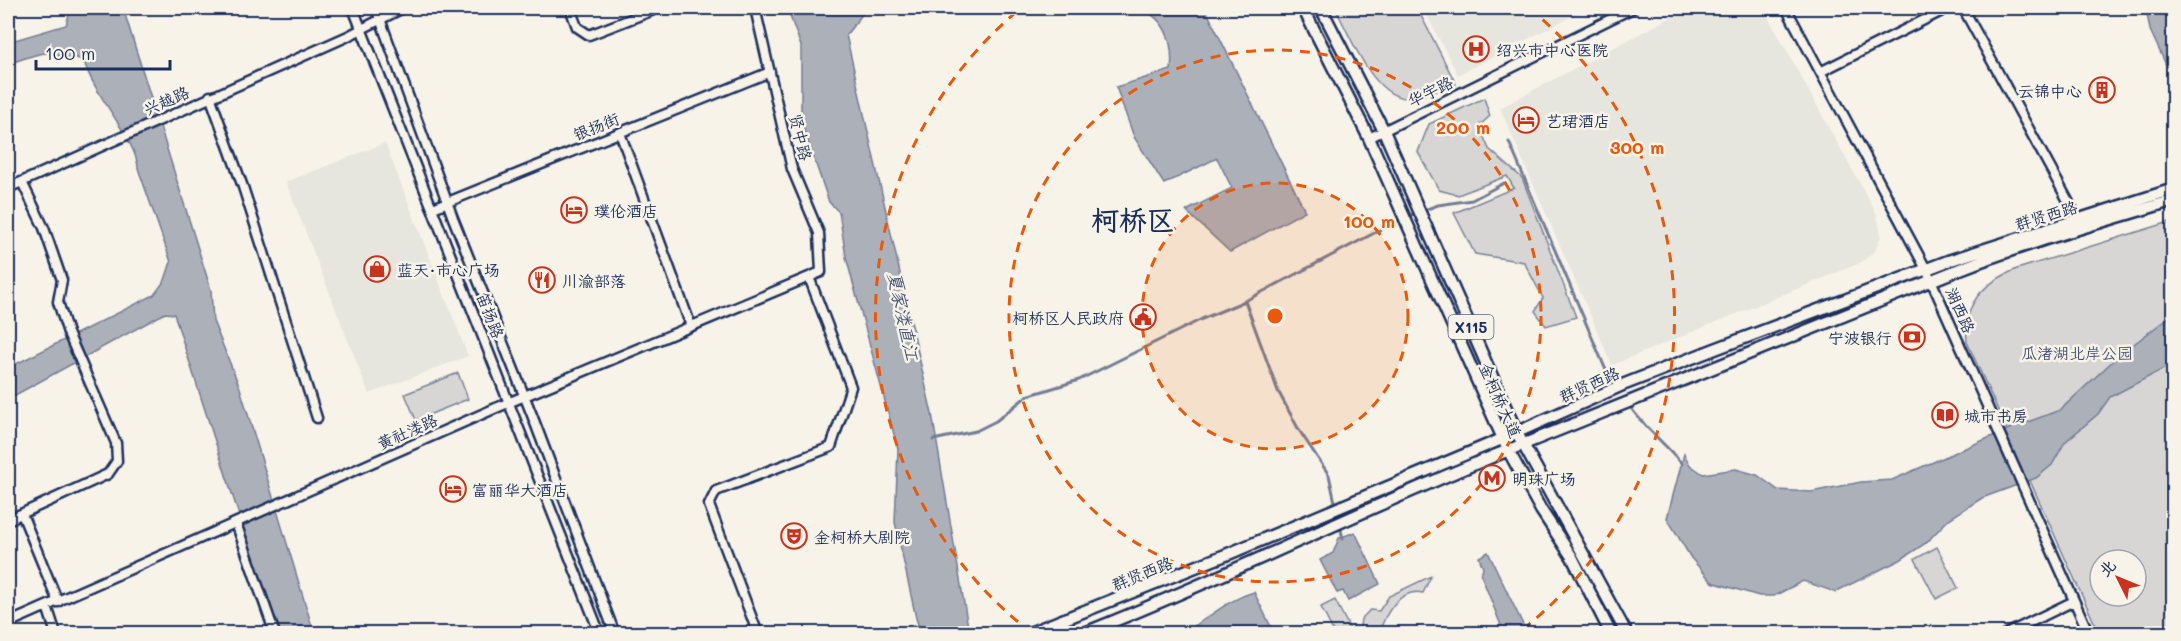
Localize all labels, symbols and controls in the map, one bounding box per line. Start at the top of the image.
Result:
scale bar [36,33,170,71]
hospital icon: 绍兴市中心医院 [1461,34,1491,64]
place label: 绍兴市中心医院 [1496,39,1608,60]
text: 100 m [45,41,95,65]
street label: 华宇路 [1404,71,1456,111]
building icon: 云锦中心 [2087,75,2117,105]
place label: 云锦中心 [2018,80,2082,101]
street label: 兴越路 [140,81,192,119]
hotel icon: 艺珺酒店 [1511,105,1541,135]
street label: 银扬街 [570,107,622,145]
place label: 艺珺酒店 [1546,110,1610,131]
street label: 贤中路 [785,111,817,163]
text: 200 m [1436,115,1490,139]
text: 300 m [1610,135,1664,159]
hotel icon: 璞伦酒店 [559,195,589,225]
street label: 群贤西路 [2012,196,2080,234]
place label: 璞伦酒店 [594,200,658,221]
district label: 柯桥区 [1091,201,1175,237]
text: 100 m [1343,209,1395,233]
shop icon: 蓝天·市心广场 [362,254,392,284]
place label: 蓝天·市心广场 [397,259,500,280]
restaurant icon: 川渝部落 [527,265,557,295]
water label: 夏家溇直江 [883,269,925,363]
place label: 川渝部落 [562,270,626,291]
street label: 湖西路 [1942,284,1980,336]
street label: 笛扬路 [473,289,509,341]
public building icon: 柯桥区人民政府 [1128,302,1158,332]
centre of rings [1265,306,1285,326]
place label: 柯桥区人民政府 [1012,307,1124,328]
road number: X115 [1448,315,1494,339]
bank icon: 宁波银行 [1897,322,1927,352]
place label: 宁波银行 [1828,327,1892,348]
park label: 瓜渚湖北岸公园 [2021,342,2133,363]
street label: 金柯桥大道 [1475,359,1527,441]
street label: 群贤西路 [1555,361,1623,407]
library icon: 城市书房 [1930,400,1960,430]
place label: 城市书房 [1964,405,2028,426]
street label: 黄社溇路 [373,408,441,454]
metro station icon: 明珠广场 [1477,463,1507,493]
place label: 明珠广场 [1512,468,1576,489]
hotel icon: 富丽华大酒店 [438,474,468,504]
place label: 富丽华大酒店 [472,479,568,500]
theatre icon: 金柯桥大剧院 [779,521,809,551]
place label: 金柯桥大剧院 [814,526,910,547]
north arrow [2088,548,2148,608]
street label: 群贤西路 [1108,551,1176,595]
text: 北 [2094,554,2120,580]

